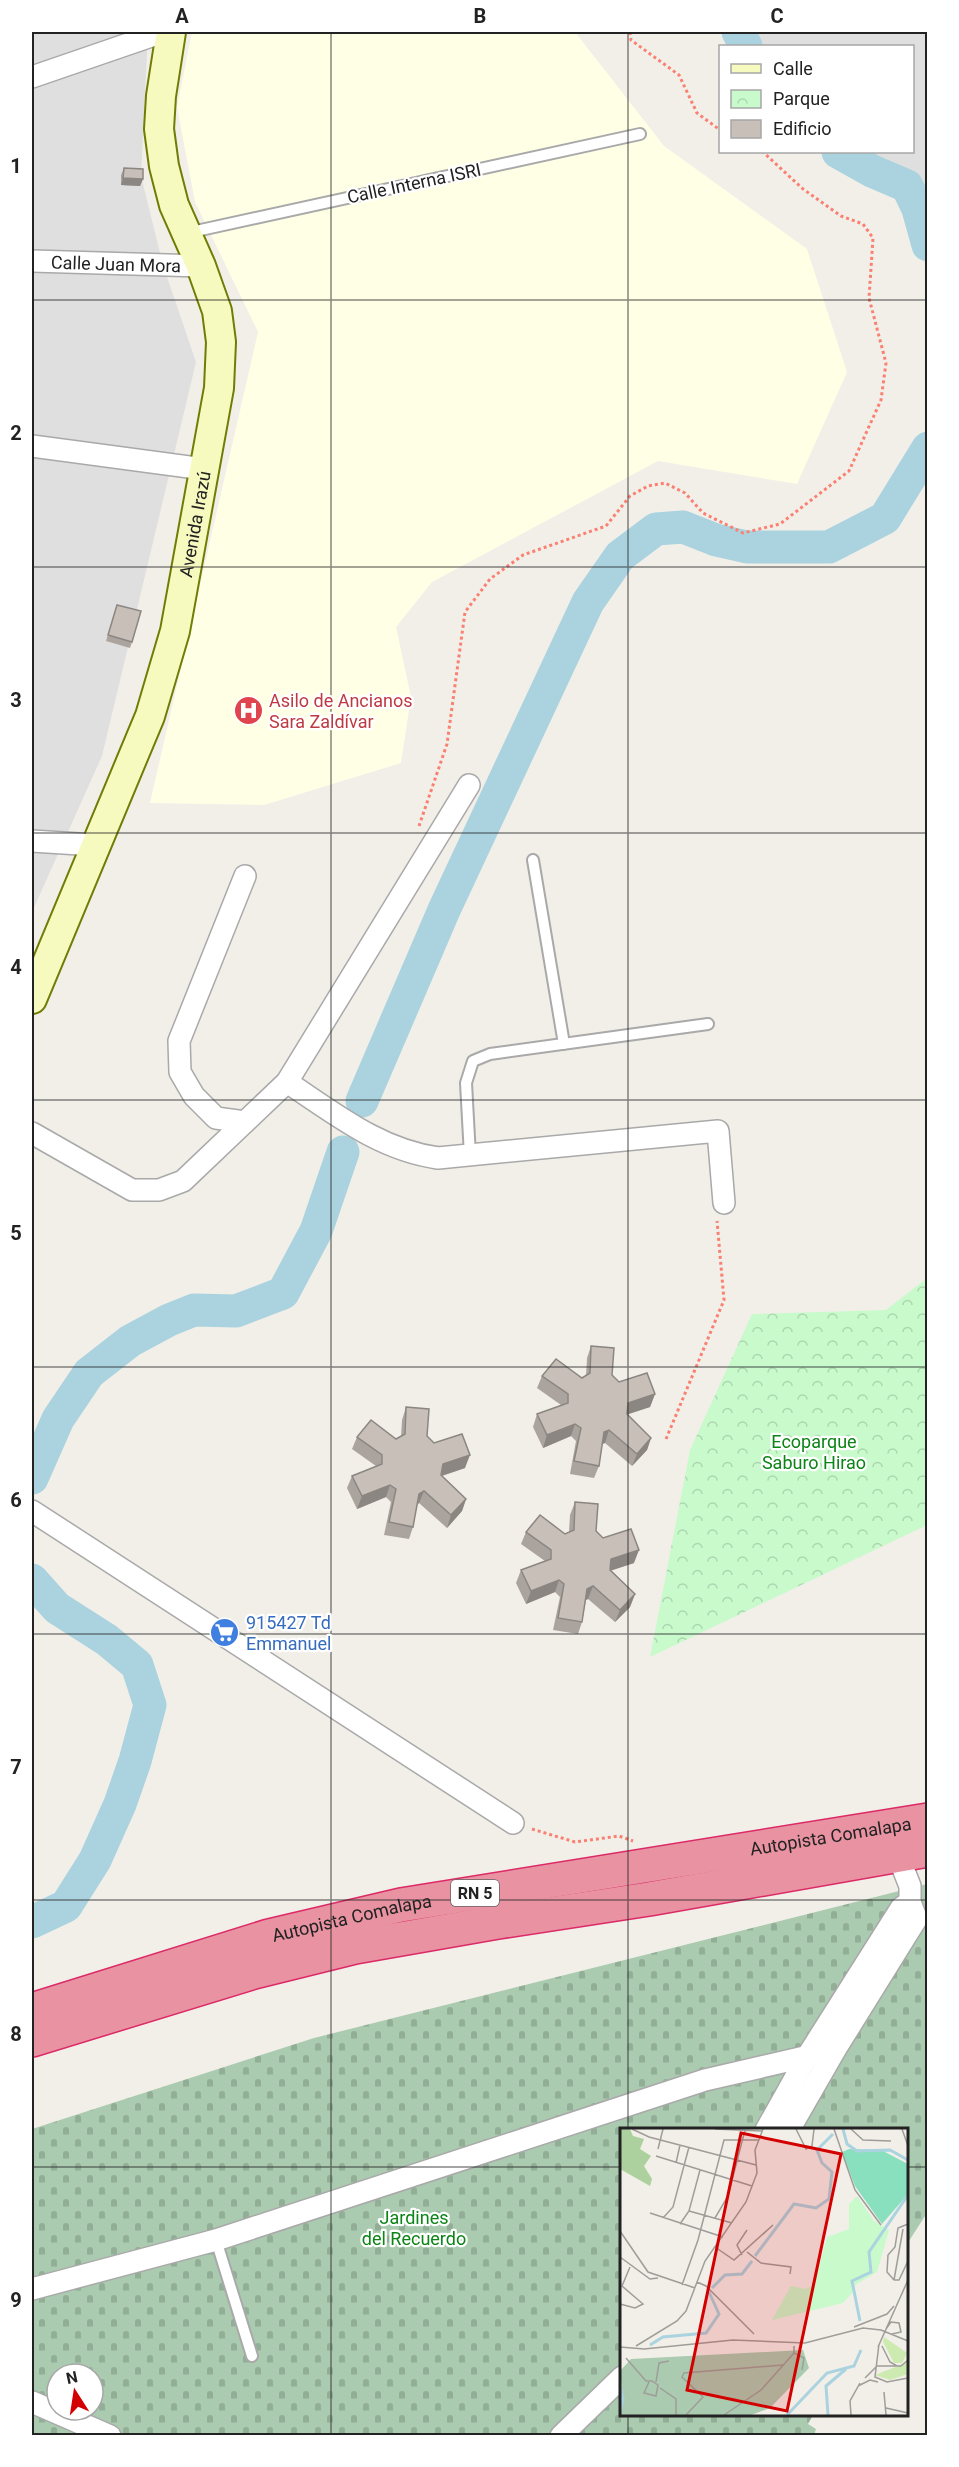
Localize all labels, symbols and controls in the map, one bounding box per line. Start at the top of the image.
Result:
text: A [175,4,189,28]
text: B [474,4,486,28]
text: C [770,4,784,28]
legend [719,45,914,153]
text: Calle [773,58,813,79]
text: Parque [773,88,830,109]
text: Edificio [773,118,832,139]
text: 1 [10,154,22,178]
street label: Calle Interna ISRI [345,159,483,207]
street label: Calle Juan Mora [51,251,181,276]
text: 2 [10,421,22,445]
street label: Avenida Irazú [174,469,214,579]
text: 3 [10,688,22,712]
place label: Asilo de Ancianos Sara Zaldívar [269,690,412,732]
hospital icon: Asilo de Ancianos Sara Zaldívar [232,694,264,726]
text: 4 [10,955,22,979]
text: 5 [10,1221,22,1245]
park label: Ecoparque Saburo Hirao [762,1431,866,1473]
text: 6 [10,1488,22,1512]
place label: 915427 Td Emmanuel [246,1612,331,1654]
supermarket icon: 915427 Td Emmanuel [209,1616,241,1648]
text: 7 [10,1755,22,1779]
street label: Autopista Comalapa [748,1812,913,1859]
road number: RN 5 [451,1880,499,1906]
street label: Autopista Comalapa [270,1890,433,1946]
text: 8 [10,2022,22,2046]
inset map [620,2128,908,2416]
park label: Jardines del Recuerdo [362,2207,466,2249]
text: 9 [10,2288,22,2312]
north arrow [45,2362,105,2422]
text: N [64,2367,79,2388]

